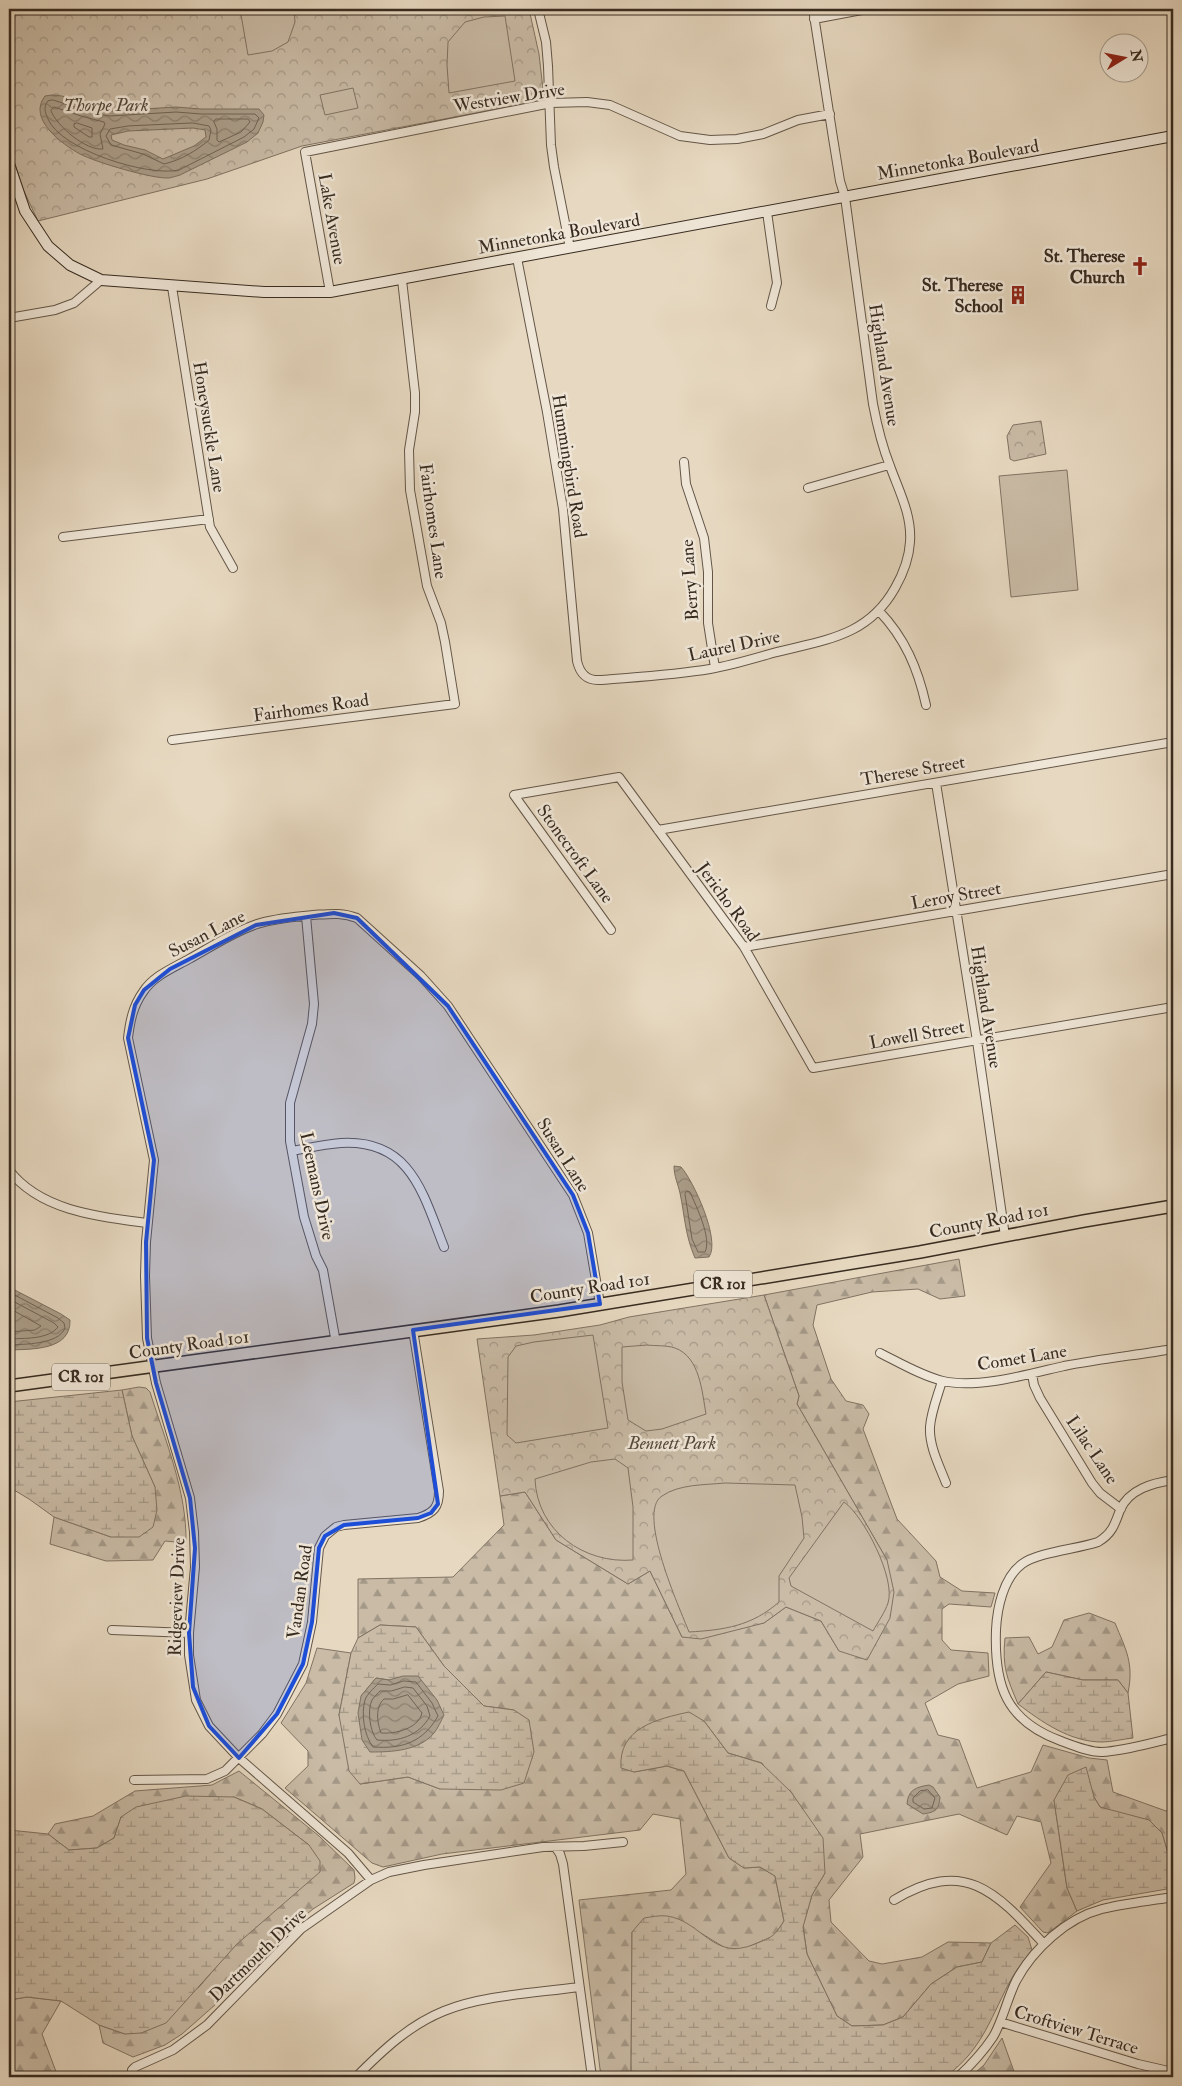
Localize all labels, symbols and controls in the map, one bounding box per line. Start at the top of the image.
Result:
north arrow [1100,32,1150,82]
text: N [1127,47,1146,64]
street label: Westview Drive [451,78,567,118]
park label: Thorpe Park [63,94,149,117]
street label: Minnetonka Boulevard [875,134,1041,186]
street label: Lake Avenue [313,172,351,267]
street label: Minnetonka Boulevard [476,208,642,260]
place label: St. Therese Church [1044,245,1126,289]
church icon: St. Therese Church [1129,255,1151,277]
place label: St. Therese School [922,274,1003,318]
building icon: St. Therese School [1007,284,1029,306]
street label: Highland Avenue [863,302,905,428]
street label: Honeysuckle Lane [187,360,231,495]
street label: Hummingbird Road [546,392,592,540]
street label: Fairhomes Lane [414,462,453,581]
street label: Berry Lane [676,538,704,622]
street label: Laurel Drive [686,625,783,667]
street label: Fairhomes Road [252,688,371,728]
street label: Therese Street [859,750,967,791]
street label: Stonecroft Lane [531,800,619,908]
street label: Jericho Road [691,857,765,946]
street label: Leroy Street [909,877,1003,915]
street label: Susan Lane [165,905,250,963]
street label: Highland Avenue [965,944,1007,1070]
street label: Lowell Street [867,1015,967,1055]
street label: Susan Lane [531,1114,595,1197]
street label: Leemans Drive [294,1130,340,1243]
street label: County Road 101 [927,1198,1051,1244]
street label: County Road 101 [528,1267,652,1309]
road number: CR 101 [694,1270,752,1298]
street label: County Road 101 [127,1325,251,1365]
street label: Comet Lane [976,1340,1069,1376]
road number: CR 101 [52,1364,110,1390]
street label: Lilac Lane [1061,1411,1124,1489]
park label: Bennett Park [627,1432,716,1455]
street label: Ridgeview Drive [163,1537,191,1657]
street label: Vandan Road [282,1543,318,1641]
street label: Dartmouth Drive [204,1902,312,2007]
street label: Croftview Terrace [1011,2000,1142,2060]

